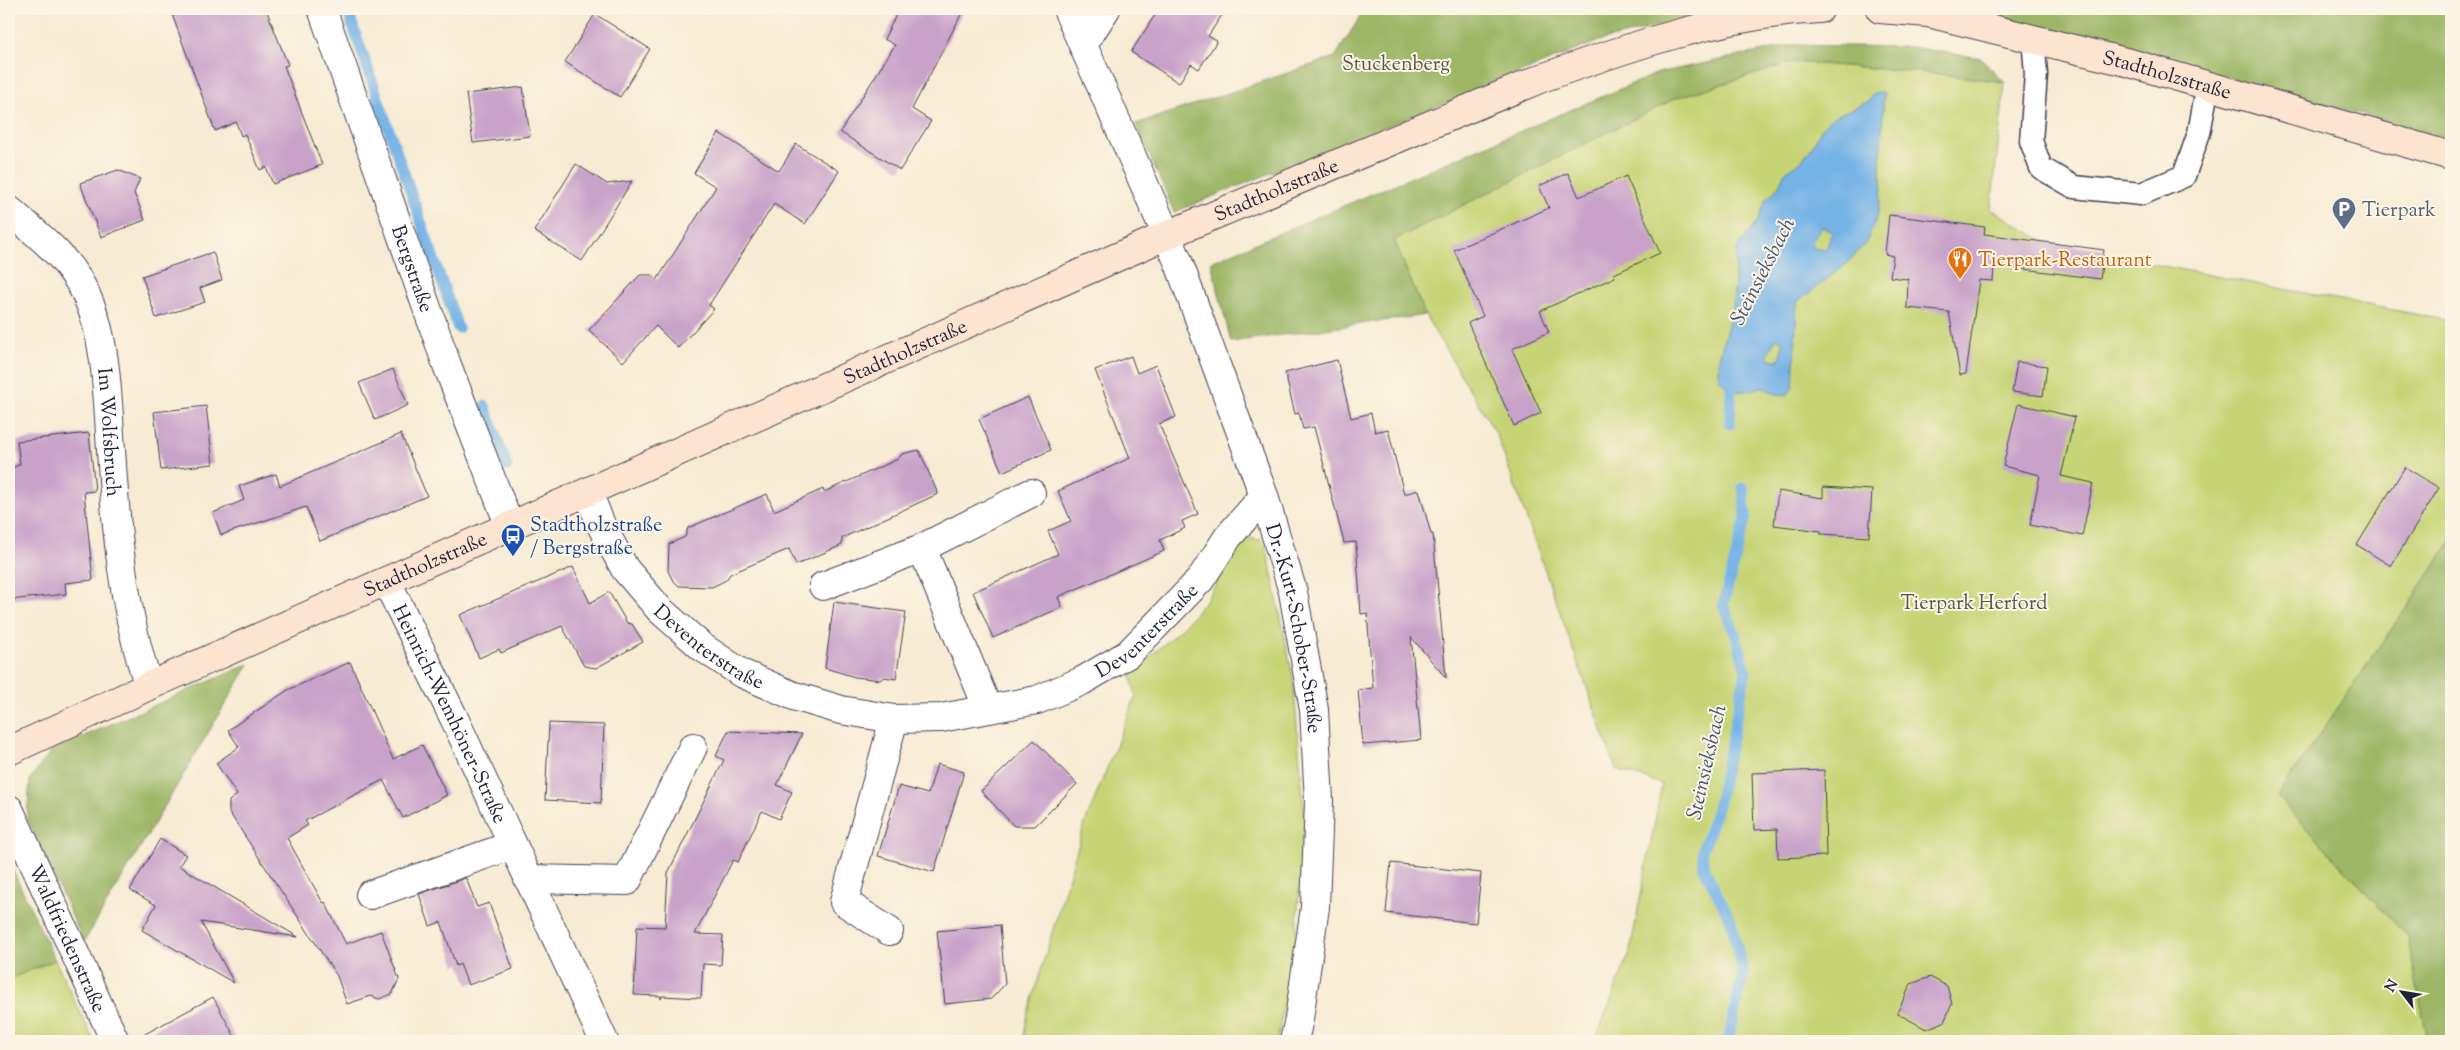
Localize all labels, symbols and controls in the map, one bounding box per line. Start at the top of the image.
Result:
street label: Stadtholzstraße [2099,45,2234,109]
park label: Stuckenberg [1342,51,1450,80]
street label: Stadtholzstraße [1210,153,1344,231]
parking icon: Tierpark [2331,196,2357,230]
place label: Tierpark [2362,197,2436,226]
water label: Steinsieksbach [1724,213,1804,331]
street label: Bergstraße [382,222,439,317]
restaurant icon: Tierpark-Restaurant [1947,246,1973,280]
place label: Tierpark-Restaurant [1978,247,2152,276]
street label: Stadtholzstraße [839,313,972,394]
street label: Im Wolfsbruch [88,366,126,498]
place label: Stadtholzstraße / Bergstraße [530,512,662,564]
street label: Dr.-Kurt-Schober-Straße [1256,521,1327,734]
bus stop icon: Stadtholzstraße / Bergstraße [500,523,526,557]
street label: Stadtholzstraße [359,526,492,606]
street label: Deventerstraße [1091,578,1206,687]
park label: Tierpark Herford [1901,590,2047,619]
street label: Deventerstraße [646,598,768,698]
street label: Heinrich-Wemhöner-Straße [383,600,513,829]
water label: Steinsieksbach [1680,702,1736,823]
street label: Waldfriedenstraße [19,860,112,1018]
north arrow [2378,968,2428,1018]
text: N [2381,976,2404,996]

